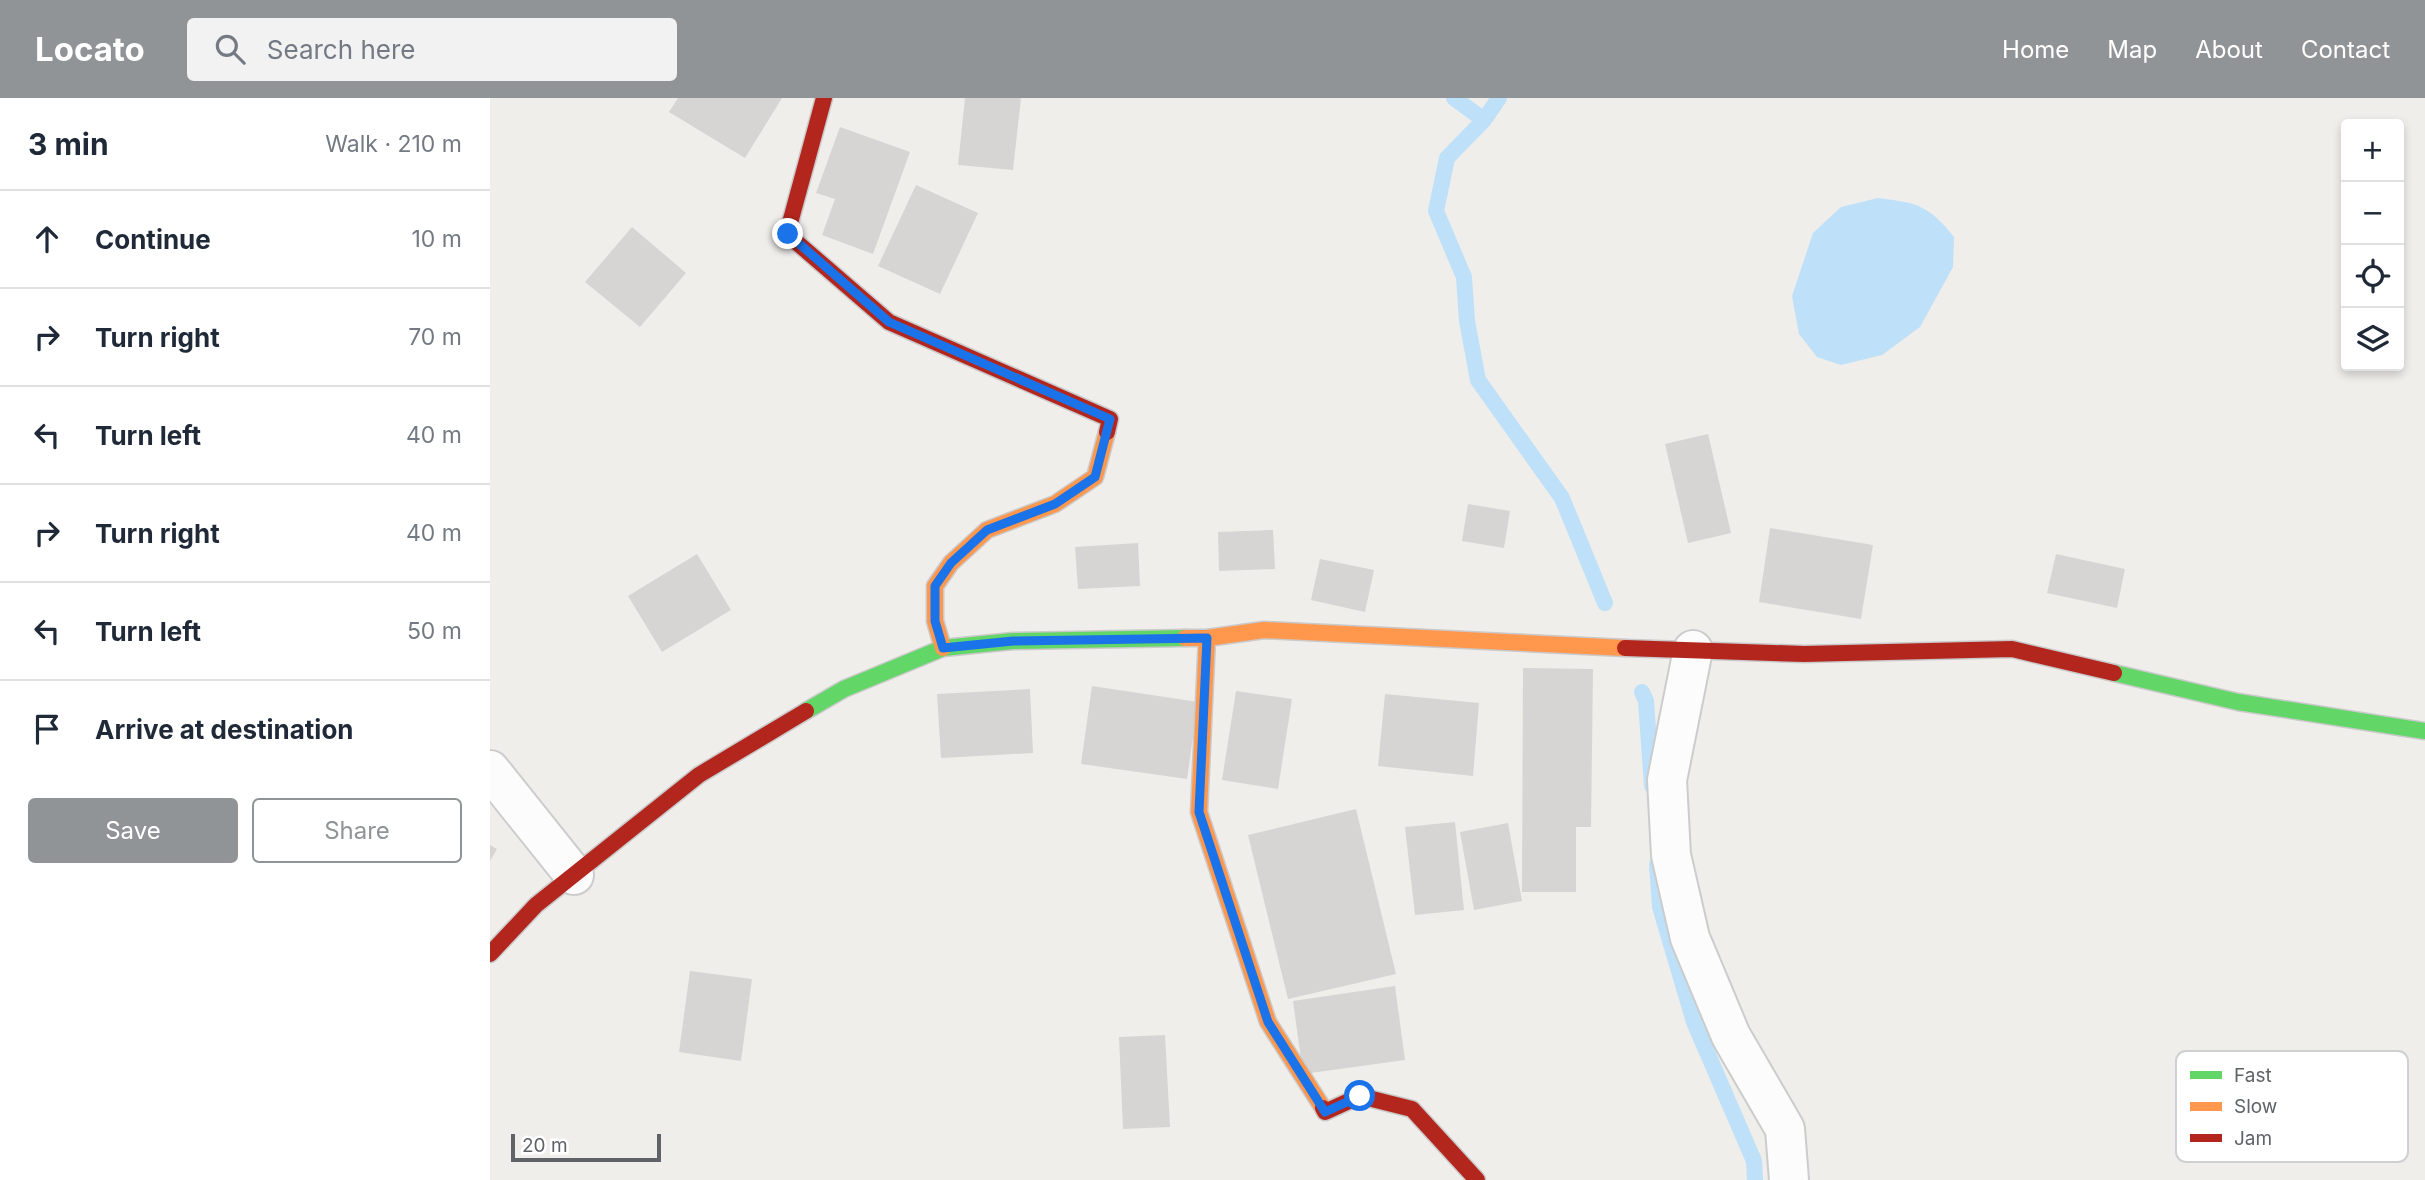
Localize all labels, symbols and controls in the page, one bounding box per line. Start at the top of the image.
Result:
search box [187,18,677,81]
text: Locato [35,29,145,69]
icon: search [211,30,249,68]
text: Search here [267,34,415,65]
text: Home [2002,35,2069,64]
text: Map [2107,35,2157,64]
text: About [2195,35,2263,64]
text: Contact [2301,35,2390,64]
map controls [2341,119,2404,371]
button: + [2341,119,2404,182]
text: 3 min [28,126,109,162]
text: Walk · 210 m [325,130,462,158]
button: − [2341,182,2404,245]
route end [772,218,803,249]
icon: ahead [28,220,66,258]
text: Continue [95,224,211,255]
text: 10 m [412,225,462,253]
button: locate [2341,245,2404,308]
button: layers [2341,308,2404,371]
icon: right [28,318,66,356]
text: Turn right [95,322,220,353]
text: 70 m [408,323,462,351]
icon: left [28,416,66,454]
text: Turn left [95,420,201,451]
text: 40 m [406,421,462,449]
icon: right [28,514,66,552]
text: Turn right [95,518,220,549]
text: 40 m [406,519,462,547]
icon: left [28,612,66,650]
text: Turn left [95,616,201,647]
text: 50 m [407,617,462,645]
icon: arrive [28,710,66,748]
text: Arrive at destination [95,714,354,745]
button: Save [28,798,238,863]
button: Share [252,798,462,863]
legend [2176,1051,2408,1162]
text: Fast [2234,1064,2272,1087]
route start [1344,1080,1375,1111]
text: Slow [2234,1095,2277,1118]
text: Jam [2234,1127,2272,1150]
scale bar [511,1131,662,1163]
text: 20 m [522,1134,568,1157]

